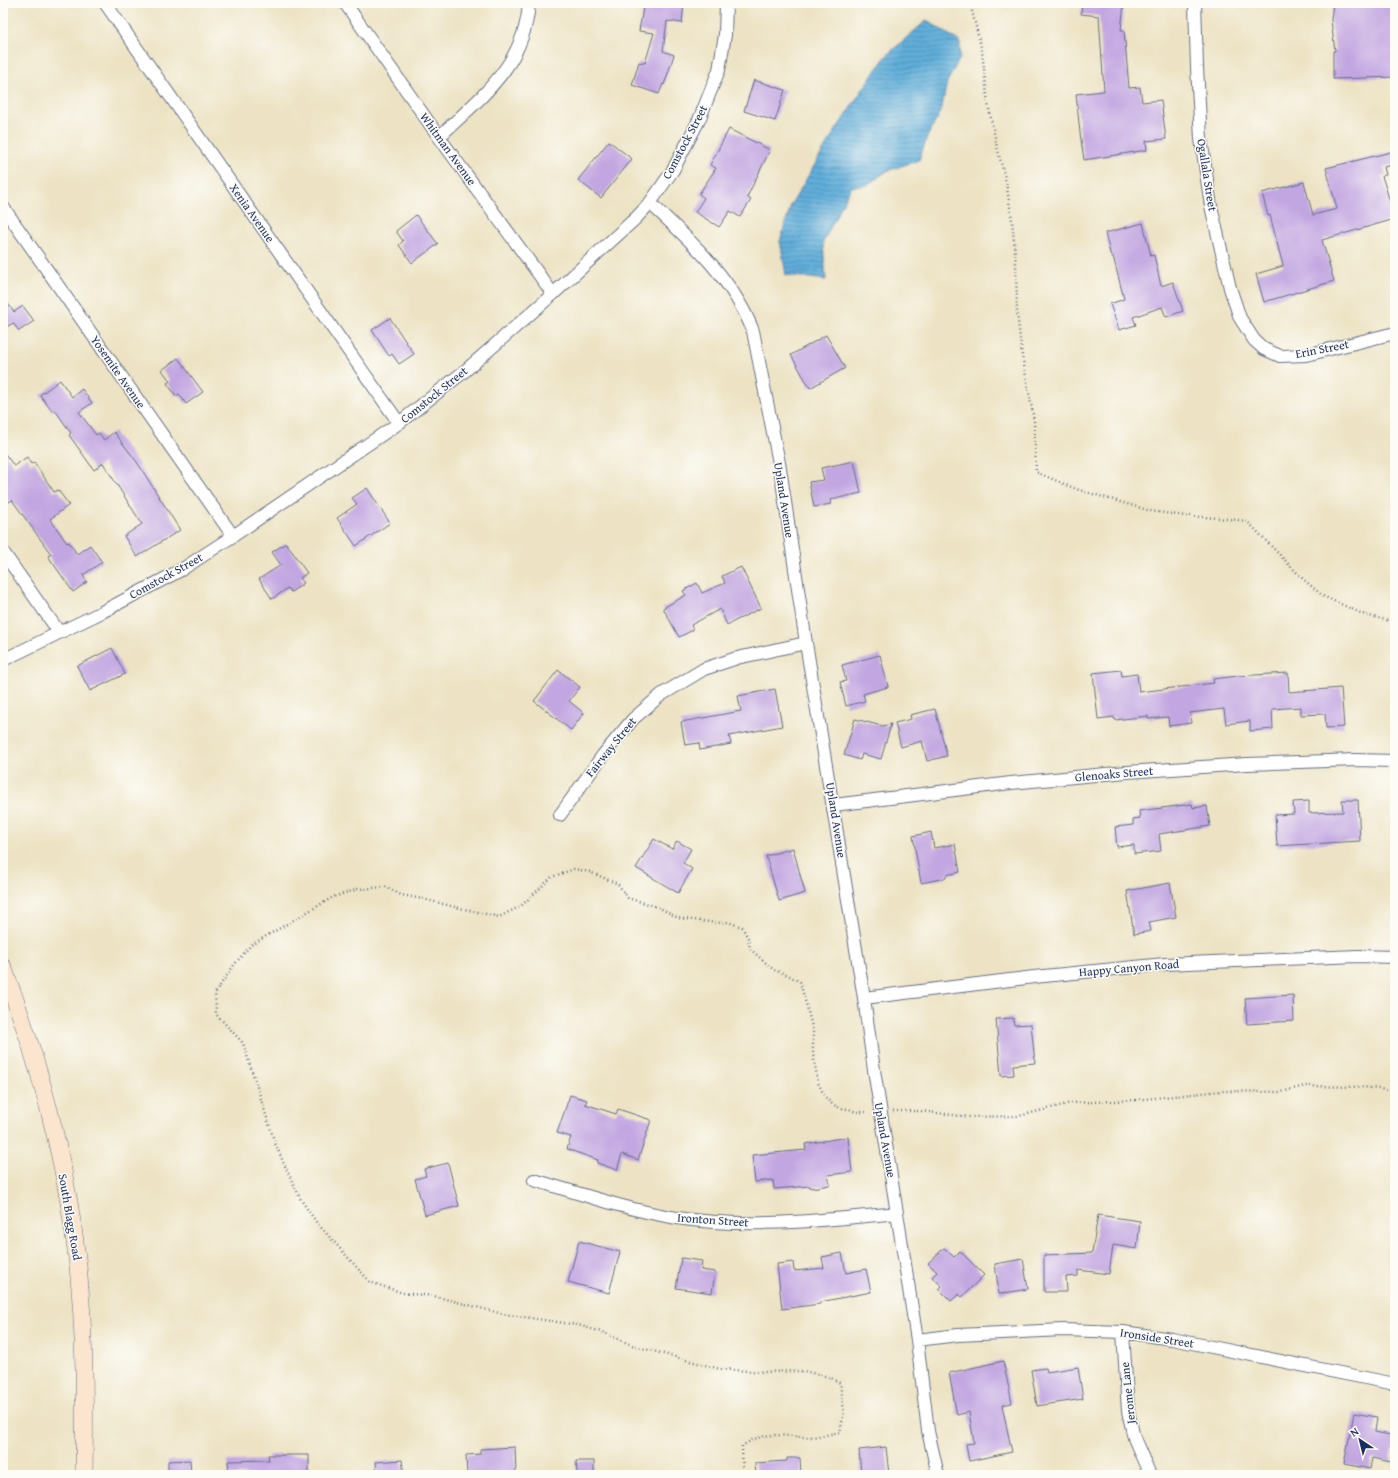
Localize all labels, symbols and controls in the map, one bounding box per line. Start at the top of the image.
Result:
street label: Comstock Street [658,101,712,182]
street label: Whitman Avenue [416,109,481,189]
street label: Ogallala Street [1193,137,1222,213]
street label: Xenia Avenue [226,180,279,246]
street label: Yosemite Avenue [87,332,150,412]
street label: Erin Street [1294,335,1351,362]
street label: Comstock Street [397,362,471,427]
street label: Upland Avenue [770,461,799,539]
street label: Comstock Street [126,548,206,603]
street label: Fairway Street [581,713,640,780]
street label: Glenoaks Street [1074,762,1155,785]
street label: Upland Avenue [822,781,851,859]
street label: Happy Canyon Road [1078,955,1180,980]
street label: Upland Avenue [871,1101,901,1179]
street label: South Blagg Road [55,1172,87,1262]
street label: Ironton Street [677,1209,750,1231]
street label: Ironside Street [1119,1323,1196,1352]
street label: Jerome Lane [1116,1361,1139,1427]
north arrow [1340,1420,1380,1460]
text: N [1347,1423,1362,1440]

